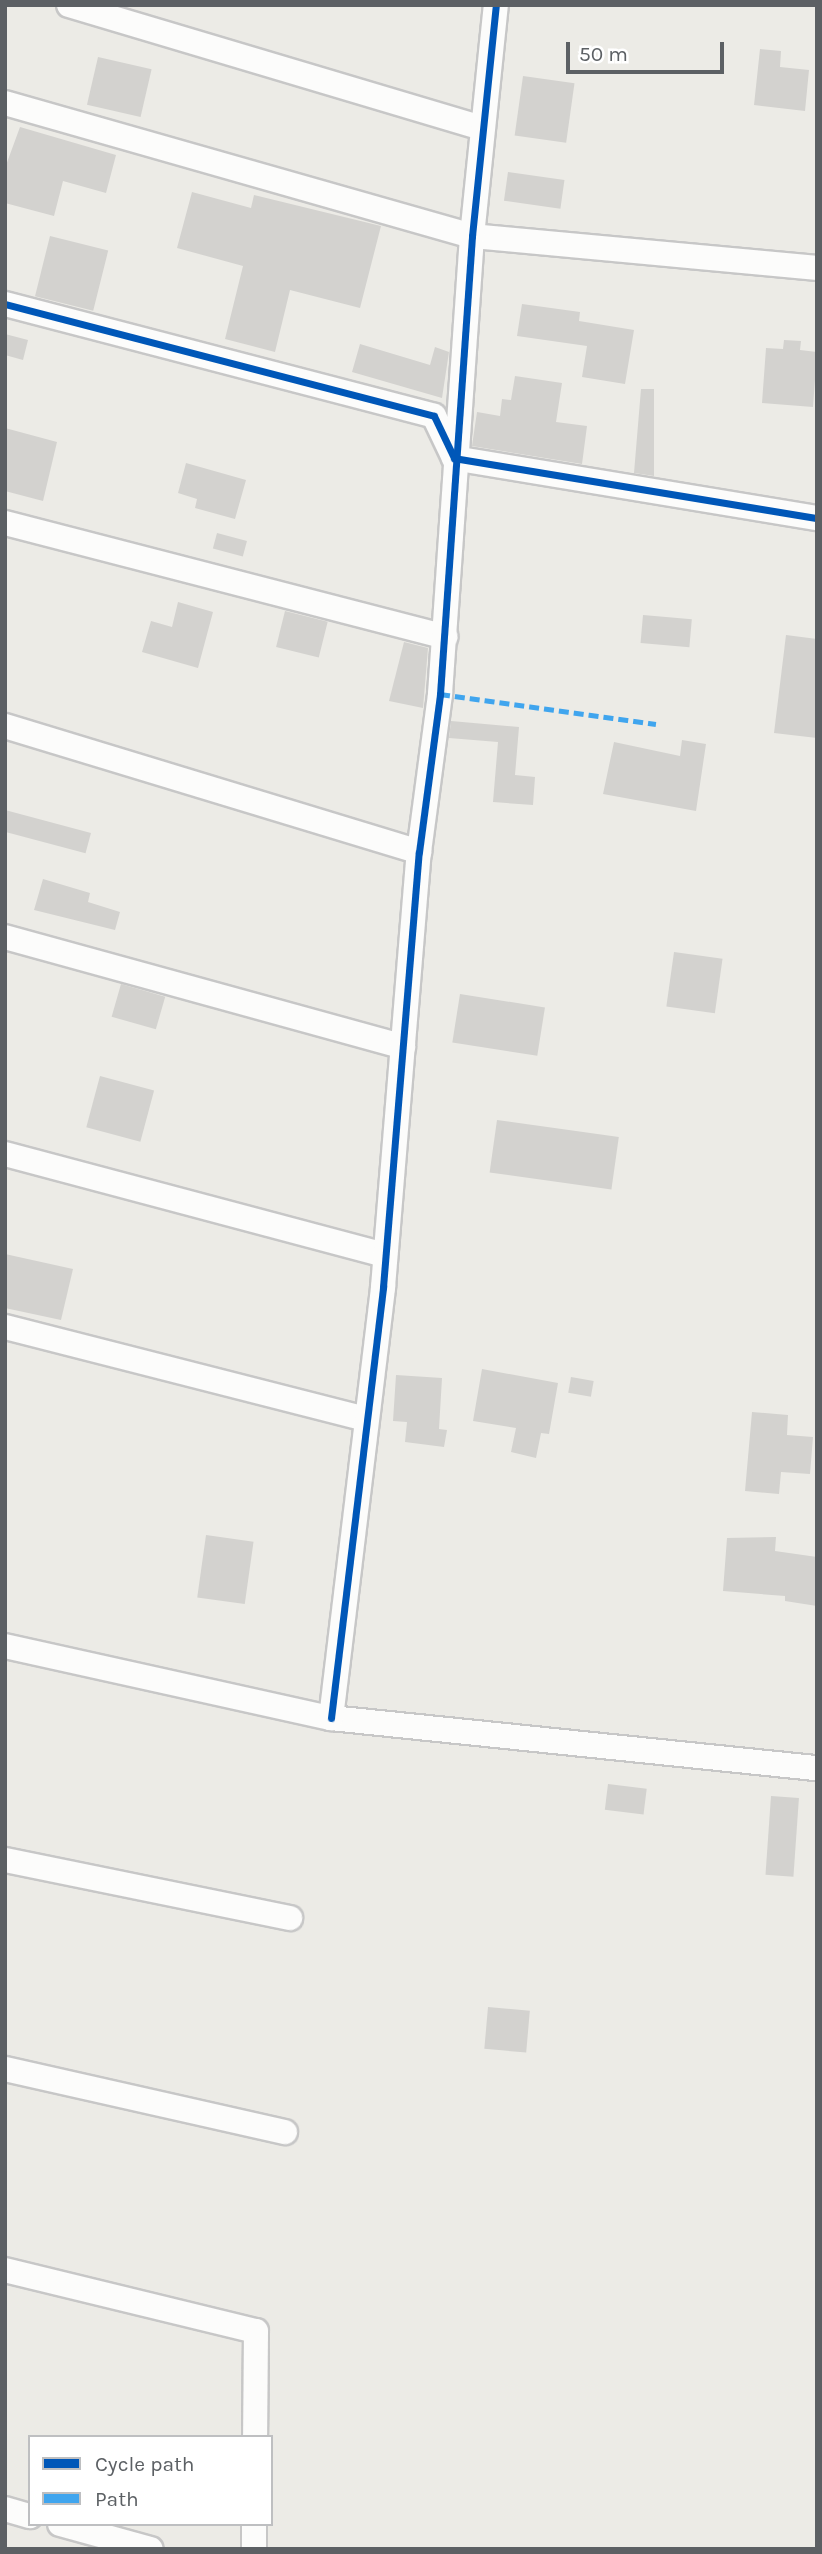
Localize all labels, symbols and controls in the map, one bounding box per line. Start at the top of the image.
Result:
scale bar [570,28,728,72]
text: 50 m [579,42,628,66]
legend [28,2435,273,2526]
text: Cycle path [95,2452,195,2476]
text: Path [95,2487,139,2511]

